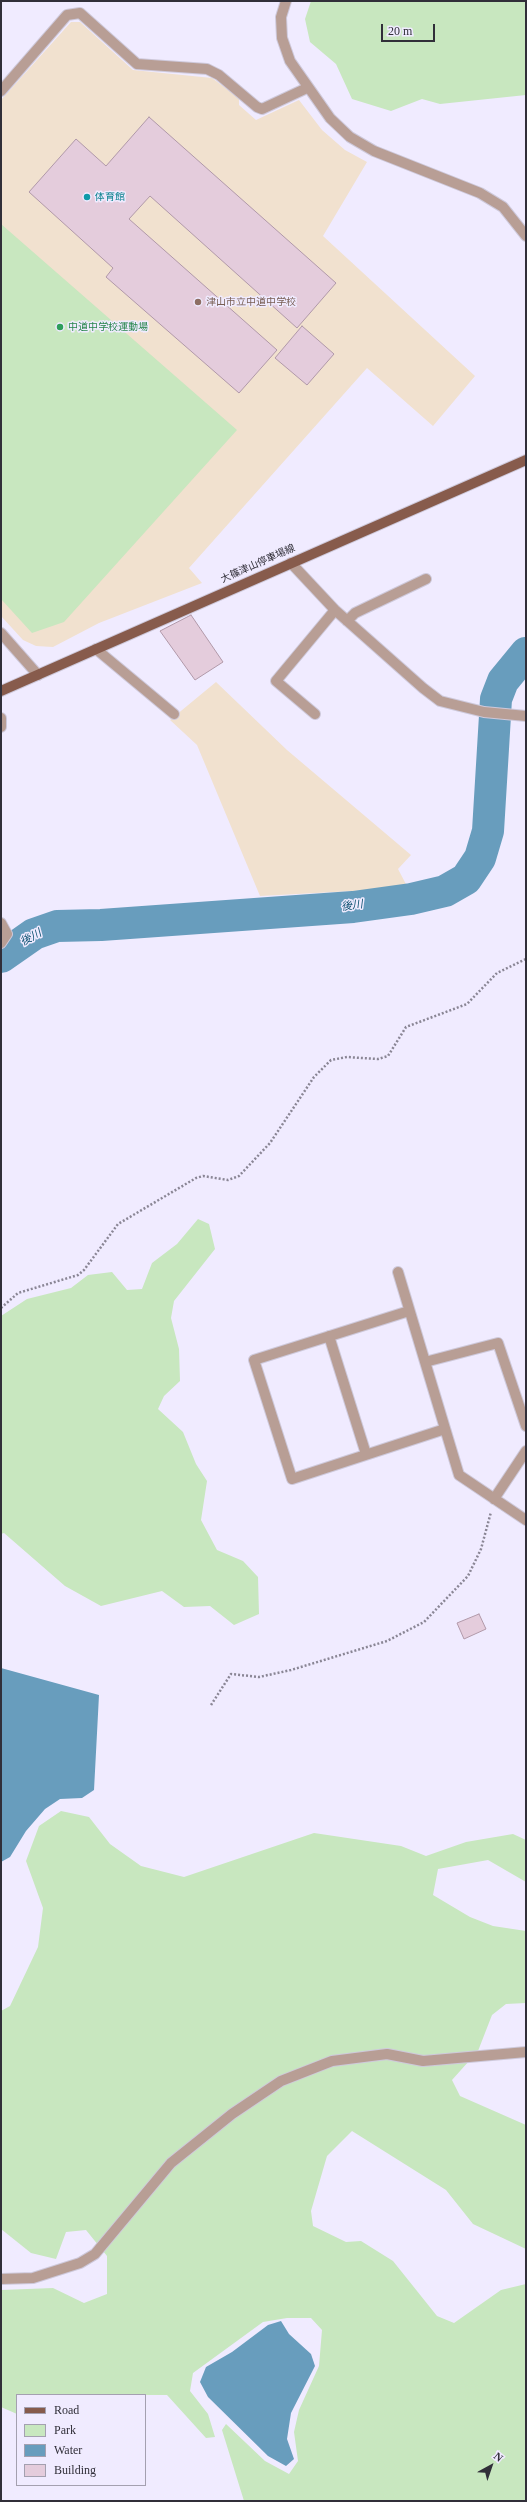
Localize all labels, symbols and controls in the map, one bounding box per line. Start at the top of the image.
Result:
scale bar [383,16,437,42]
text: 20 m [388,24,412,38]
place label: 体育館 [95,191,125,203]
marker: 体育館 [82,192,92,202]
place label: 津山市立中道中学校 [206,296,296,308]
marker: 津山市立中道中学校 [193,297,203,307]
place label: 中道中学校運動場 [68,321,148,333]
marker: 中道中学校運動場 [55,322,65,332]
street label: 大篠津山停車場線 [219,542,297,586]
water label: 後川 [340,898,364,914]
water label: 後川 [18,927,44,949]
legend [16,2394,146,2486]
text: Road [54,2403,79,2417]
text: Park [54,2423,76,2437]
text: Water [54,2443,82,2457]
north arrow [471,2446,511,2486]
text: N [492,2450,506,2464]
text: Building [54,2463,96,2477]

